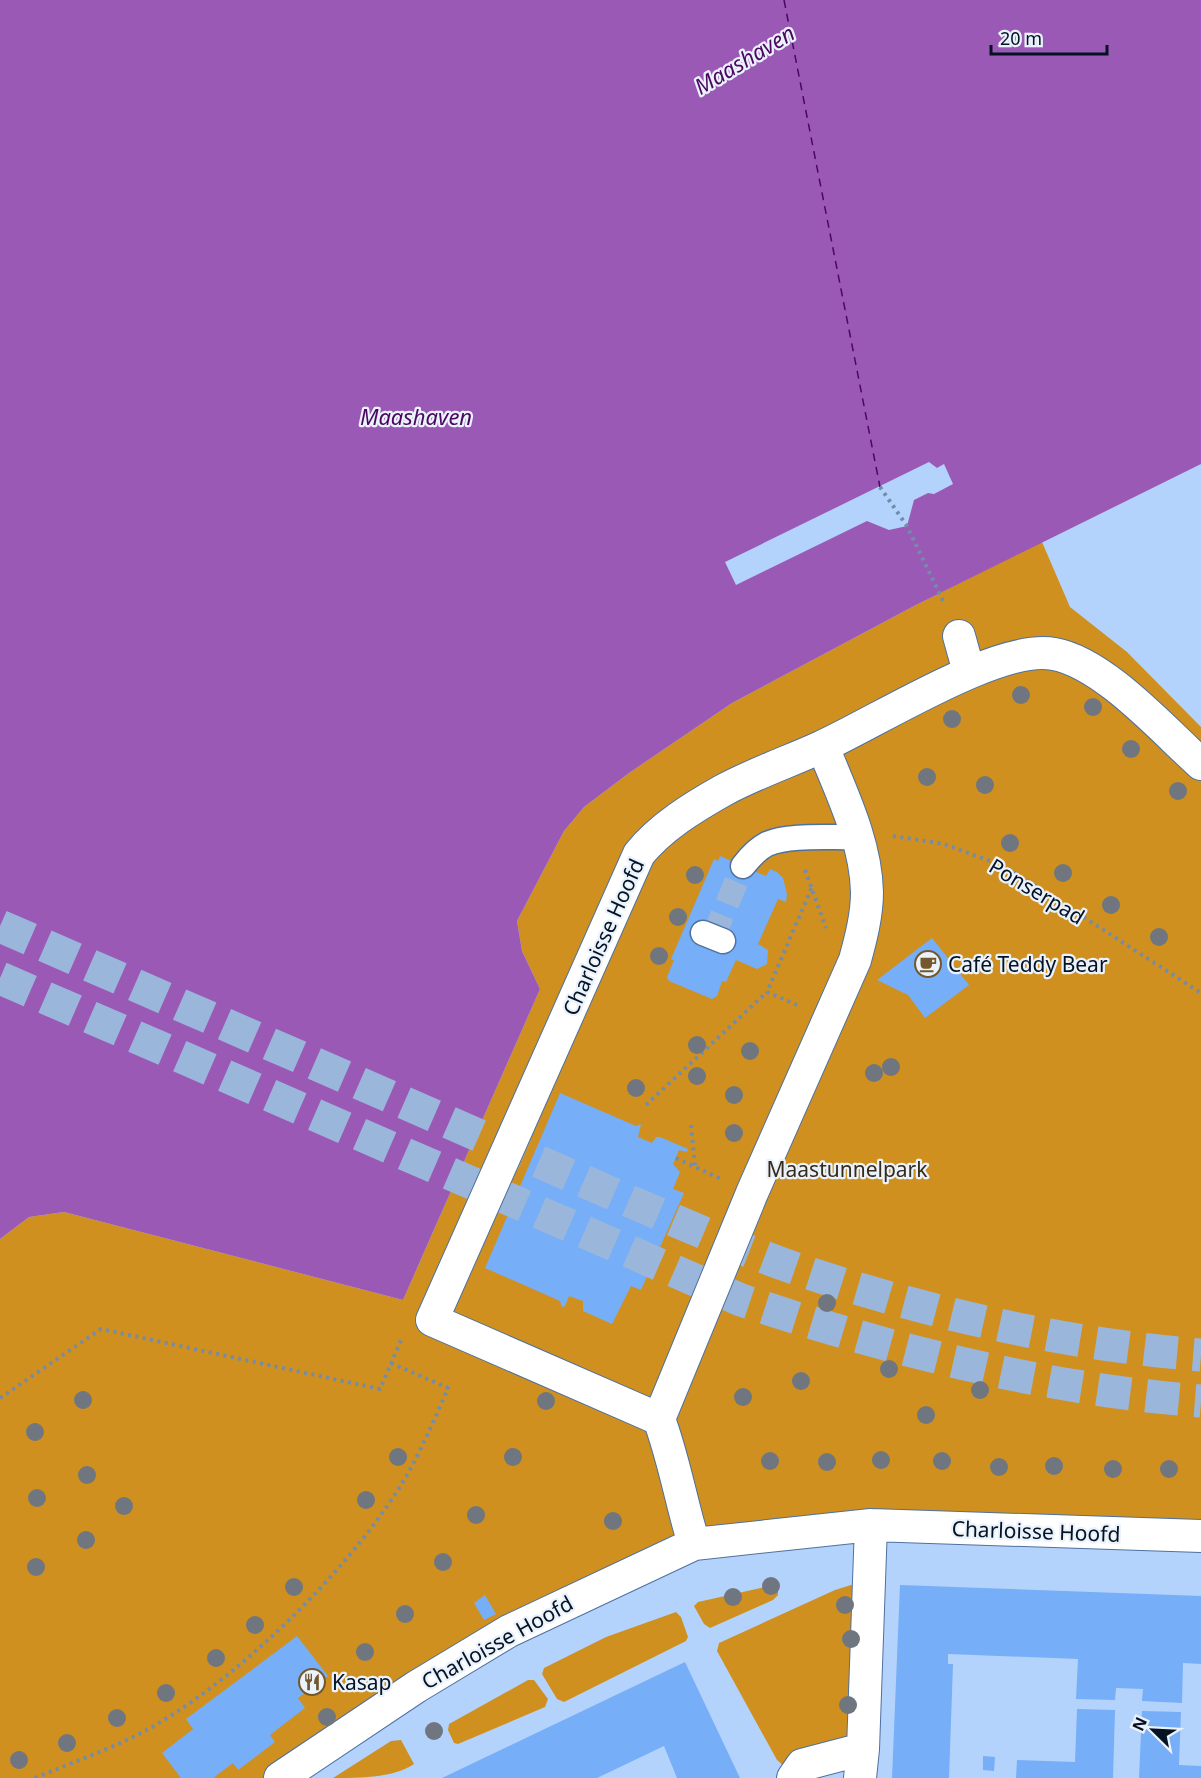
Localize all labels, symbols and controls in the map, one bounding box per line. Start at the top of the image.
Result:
water label: Maashaven [688,17,800,101]
scale bar [991,18,1106,56]
text: 20 m [1000,26,1042,50]
water label: Maashaven [360,401,472,431]
street label: Ponserpad [984,852,1090,930]
street label: Charloisse Hoofd [556,854,650,1020]
cafe icon: Café Teddy Bear [913,949,943,979]
place label: Café Teddy Bear [948,950,1108,978]
park label: Maastunnelpark [766,1155,928,1183]
street label: Charloisse Hoofd [951,1514,1121,1548]
street label: Charloisse Hoofd [416,1589,578,1695]
restaurant icon: Kasap [297,1667,327,1697]
place label: Kasap [332,1668,392,1696]
north arrow [1123,1700,1183,1760]
text: N [1127,1713,1152,1734]

